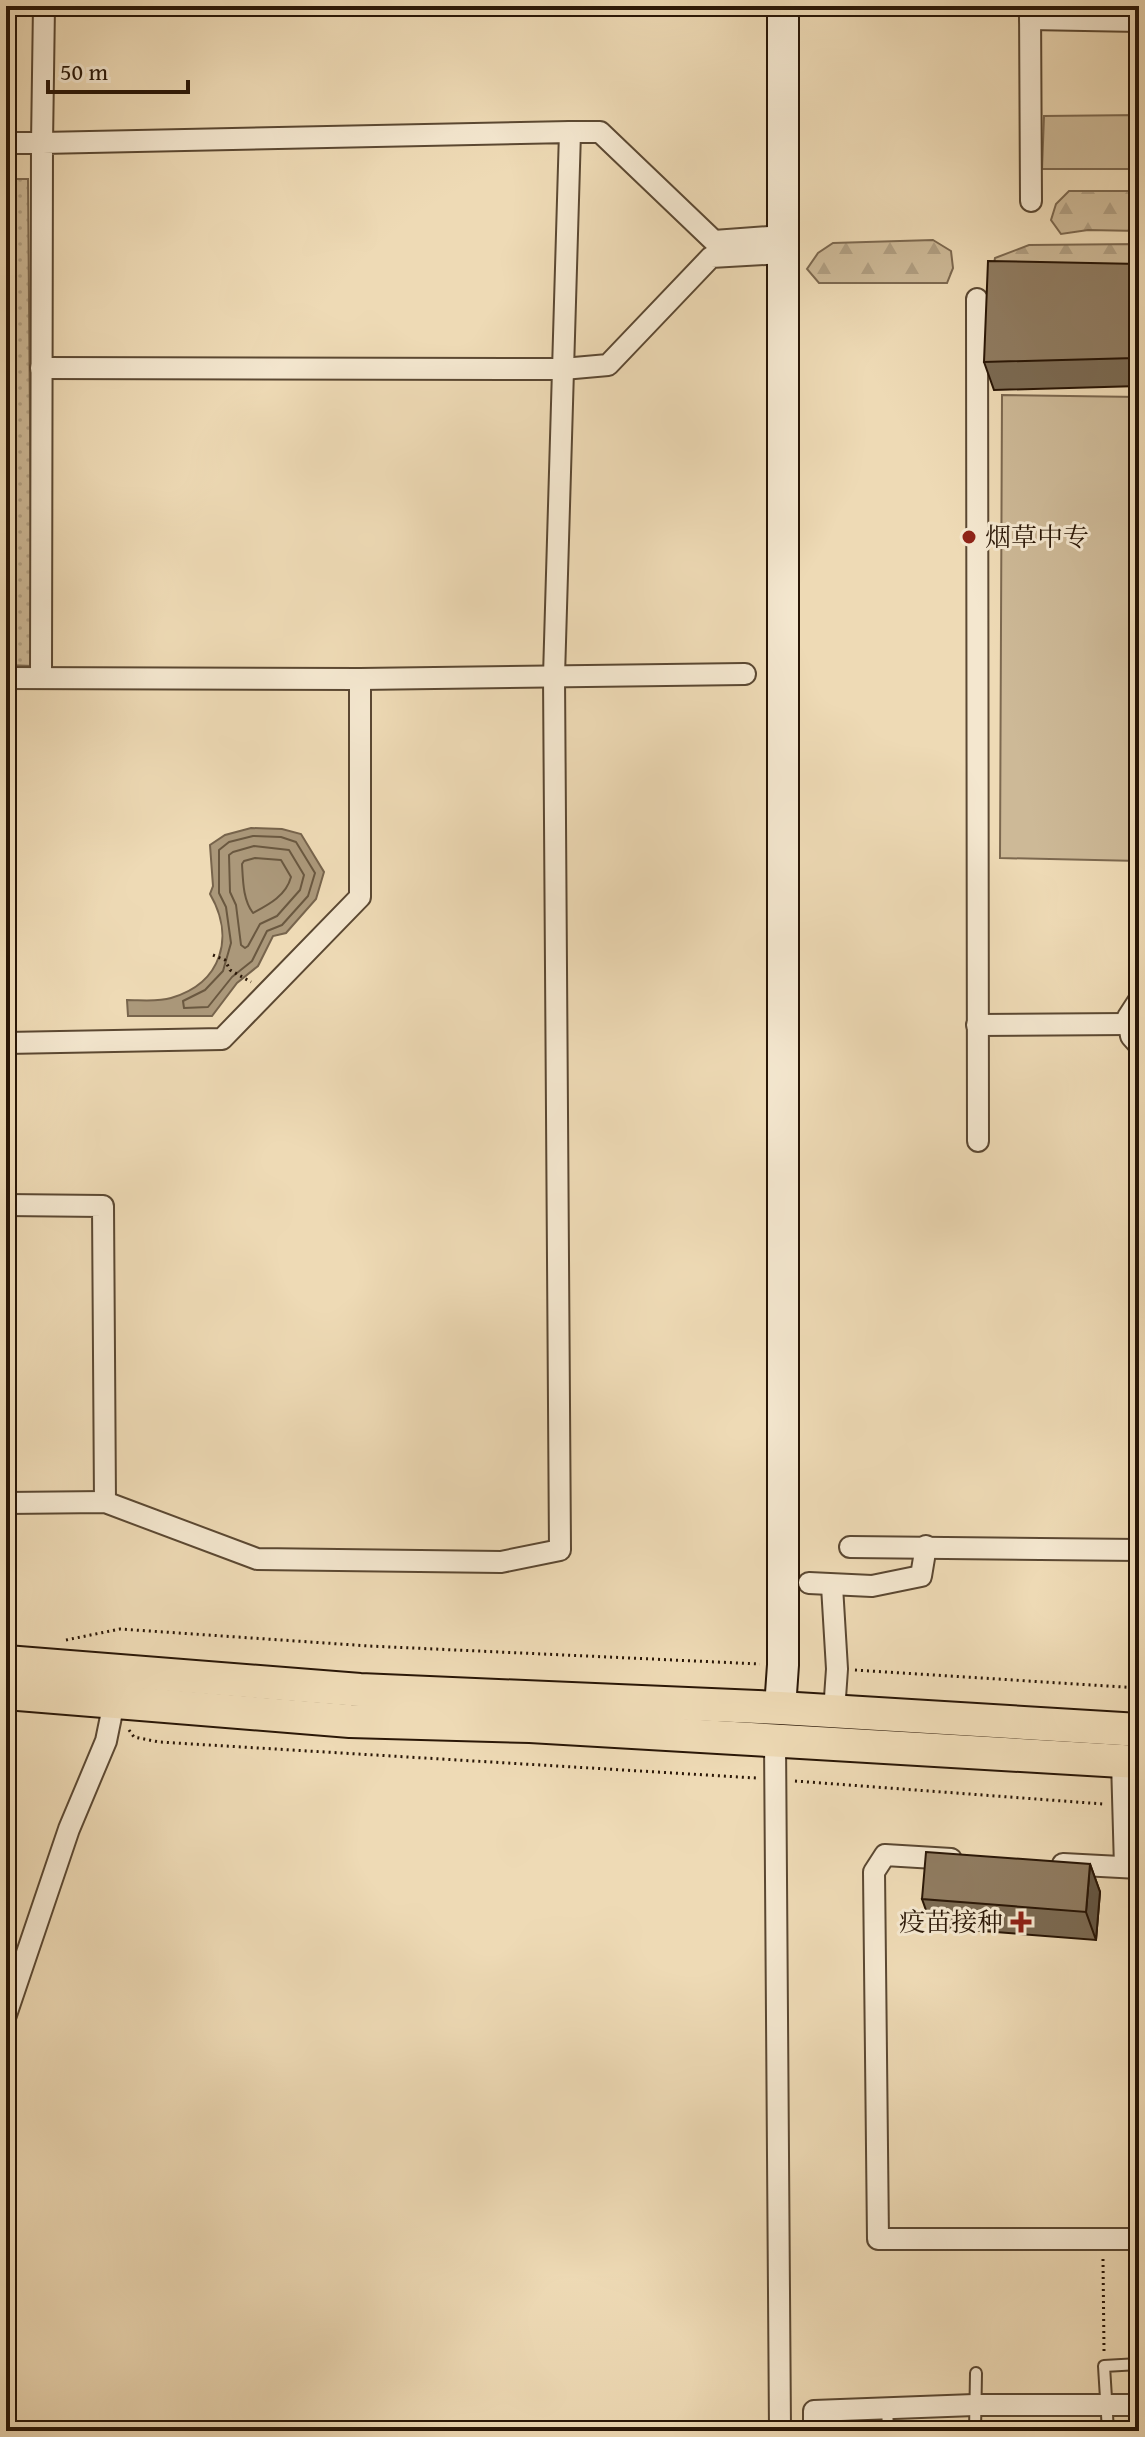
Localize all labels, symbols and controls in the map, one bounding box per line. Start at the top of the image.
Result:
scale bar [48,44,188,94]
text: 50 m [60,54,108,89]
place label: 烟草中专 [985,517,1089,556]
marker: 烟草中专 [960,528,978,546]
place label: 疫苗接种 [899,1902,1003,1941]
marker: 疫苗接种 [1010,1911,1032,1933]

